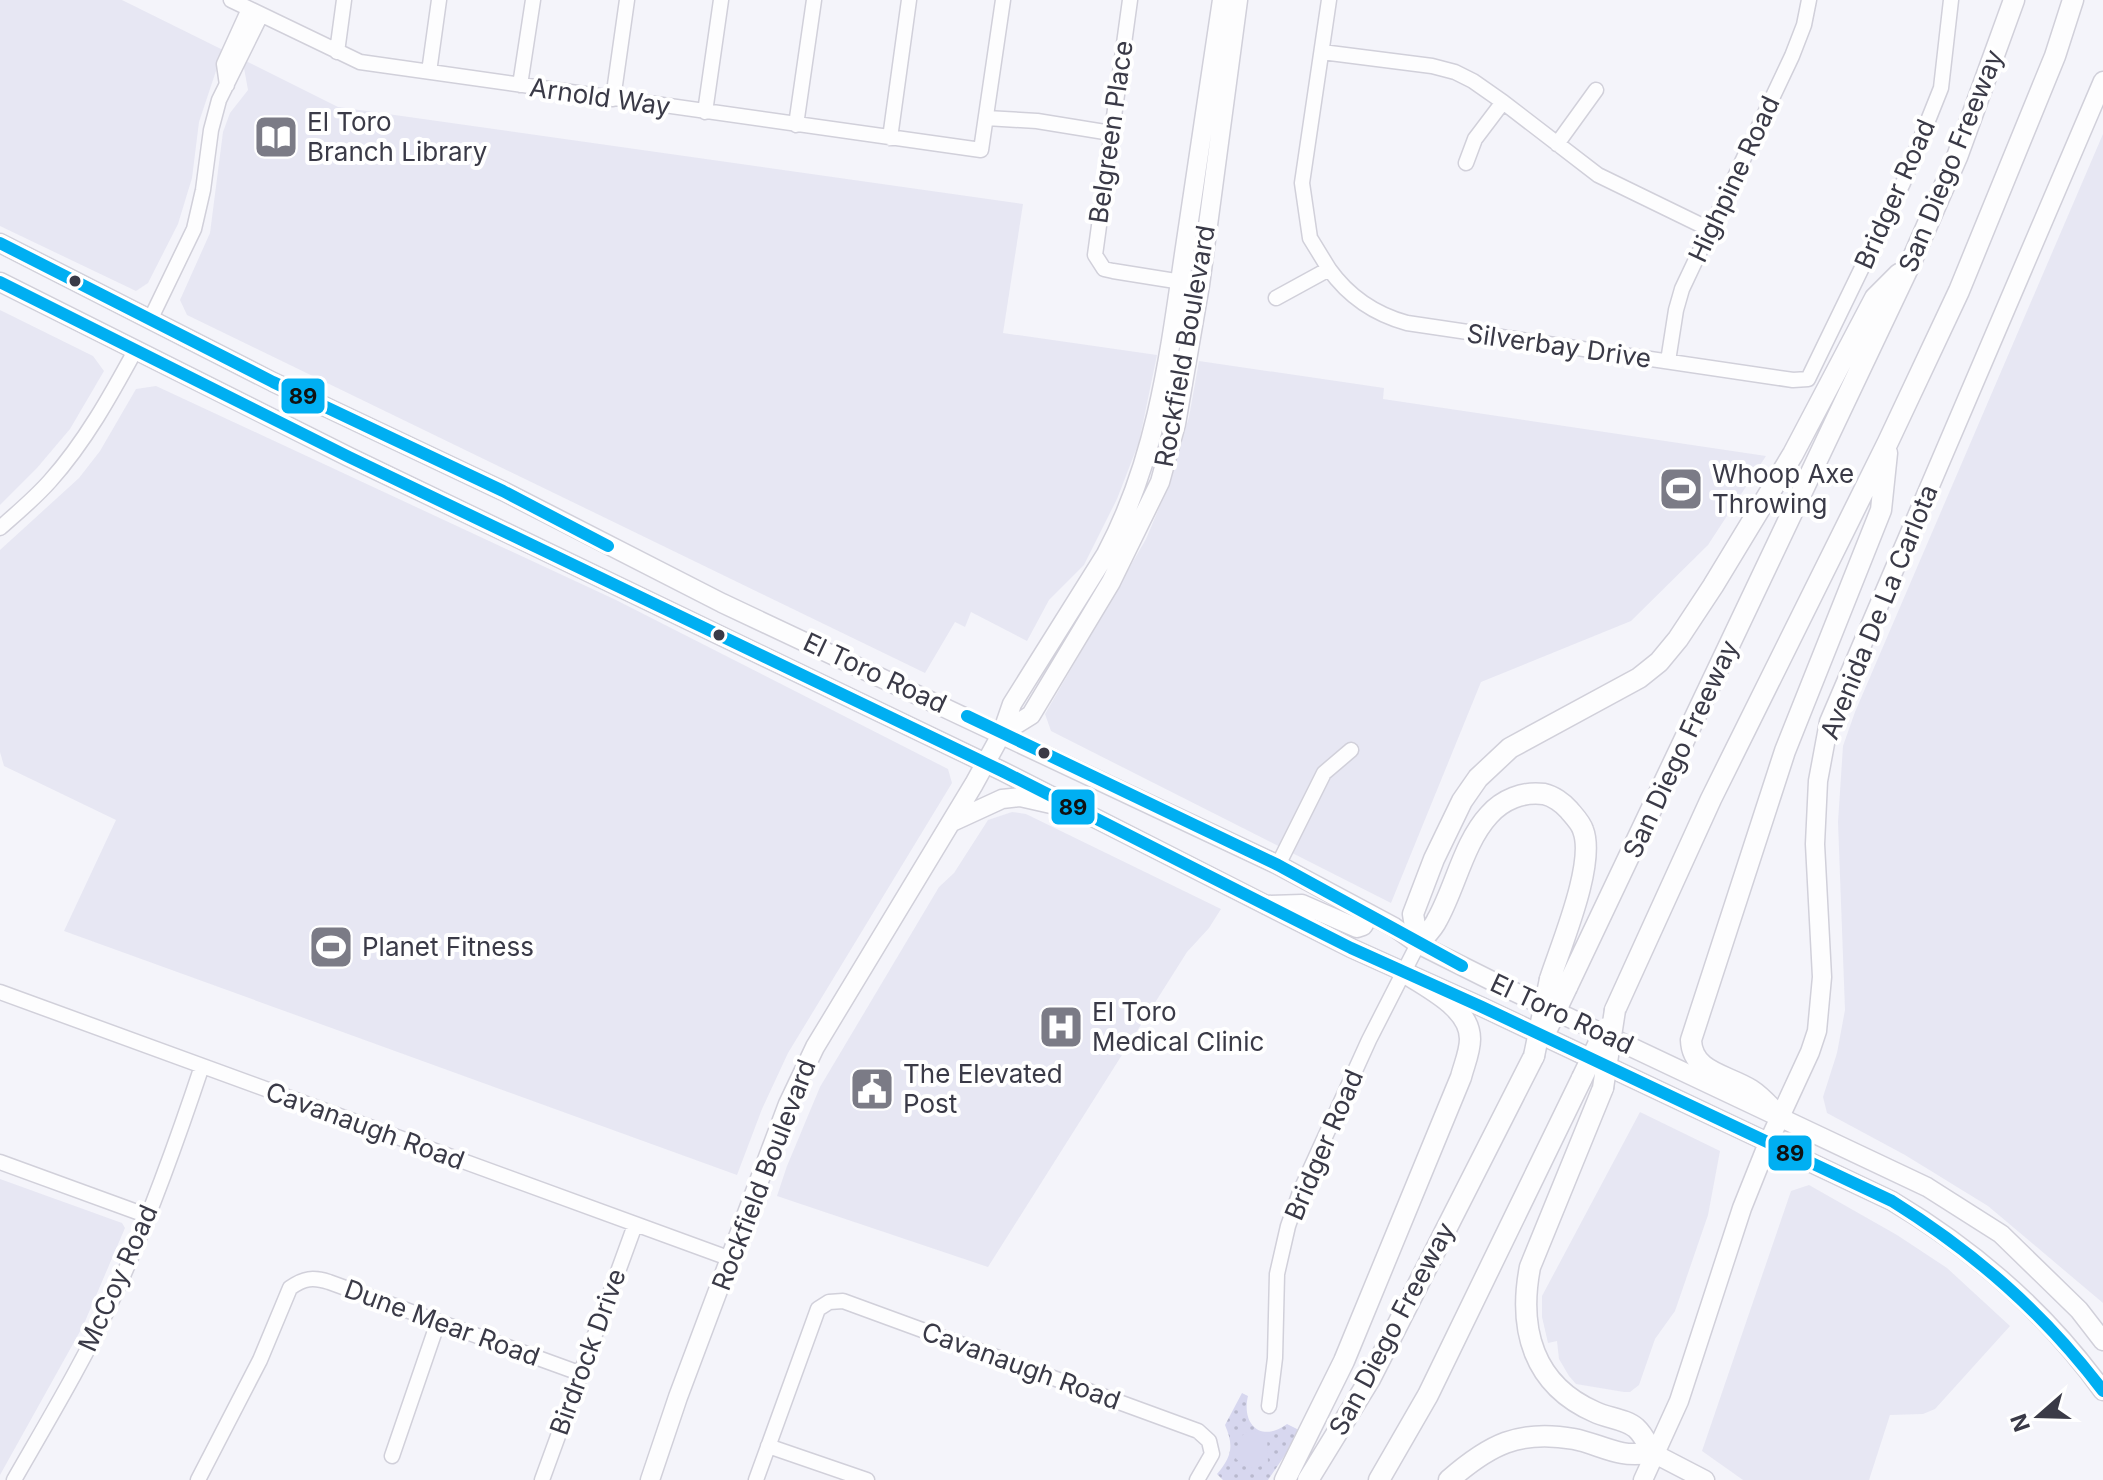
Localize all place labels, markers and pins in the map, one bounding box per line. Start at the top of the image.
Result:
place label: El Toro Branch Library [307,106,487,167]
library icon: El Toro Branch Library [252,113,300,161]
unlabelled marker [67,273,83,289]
place label: Whoop Axe Throwing [1712,458,1854,519]
sports icon: Whoop Axe Throwing [1657,465,1705,513]
unlabelled marker [711,627,727,643]
unlabelled marker [1036,745,1052,761]
sports icon: Planet Fitness [307,923,355,971]
place label: Planet Fitness [362,931,534,962]
place label: El Toro Medical Clinic [1092,996,1264,1057]
hospital icon: El Toro Medical Clinic [1037,1003,1085,1051]
place label: The Elevated Post [903,1058,1063,1119]
public building icon: The Elevated Post [848,1065,896,1113]

